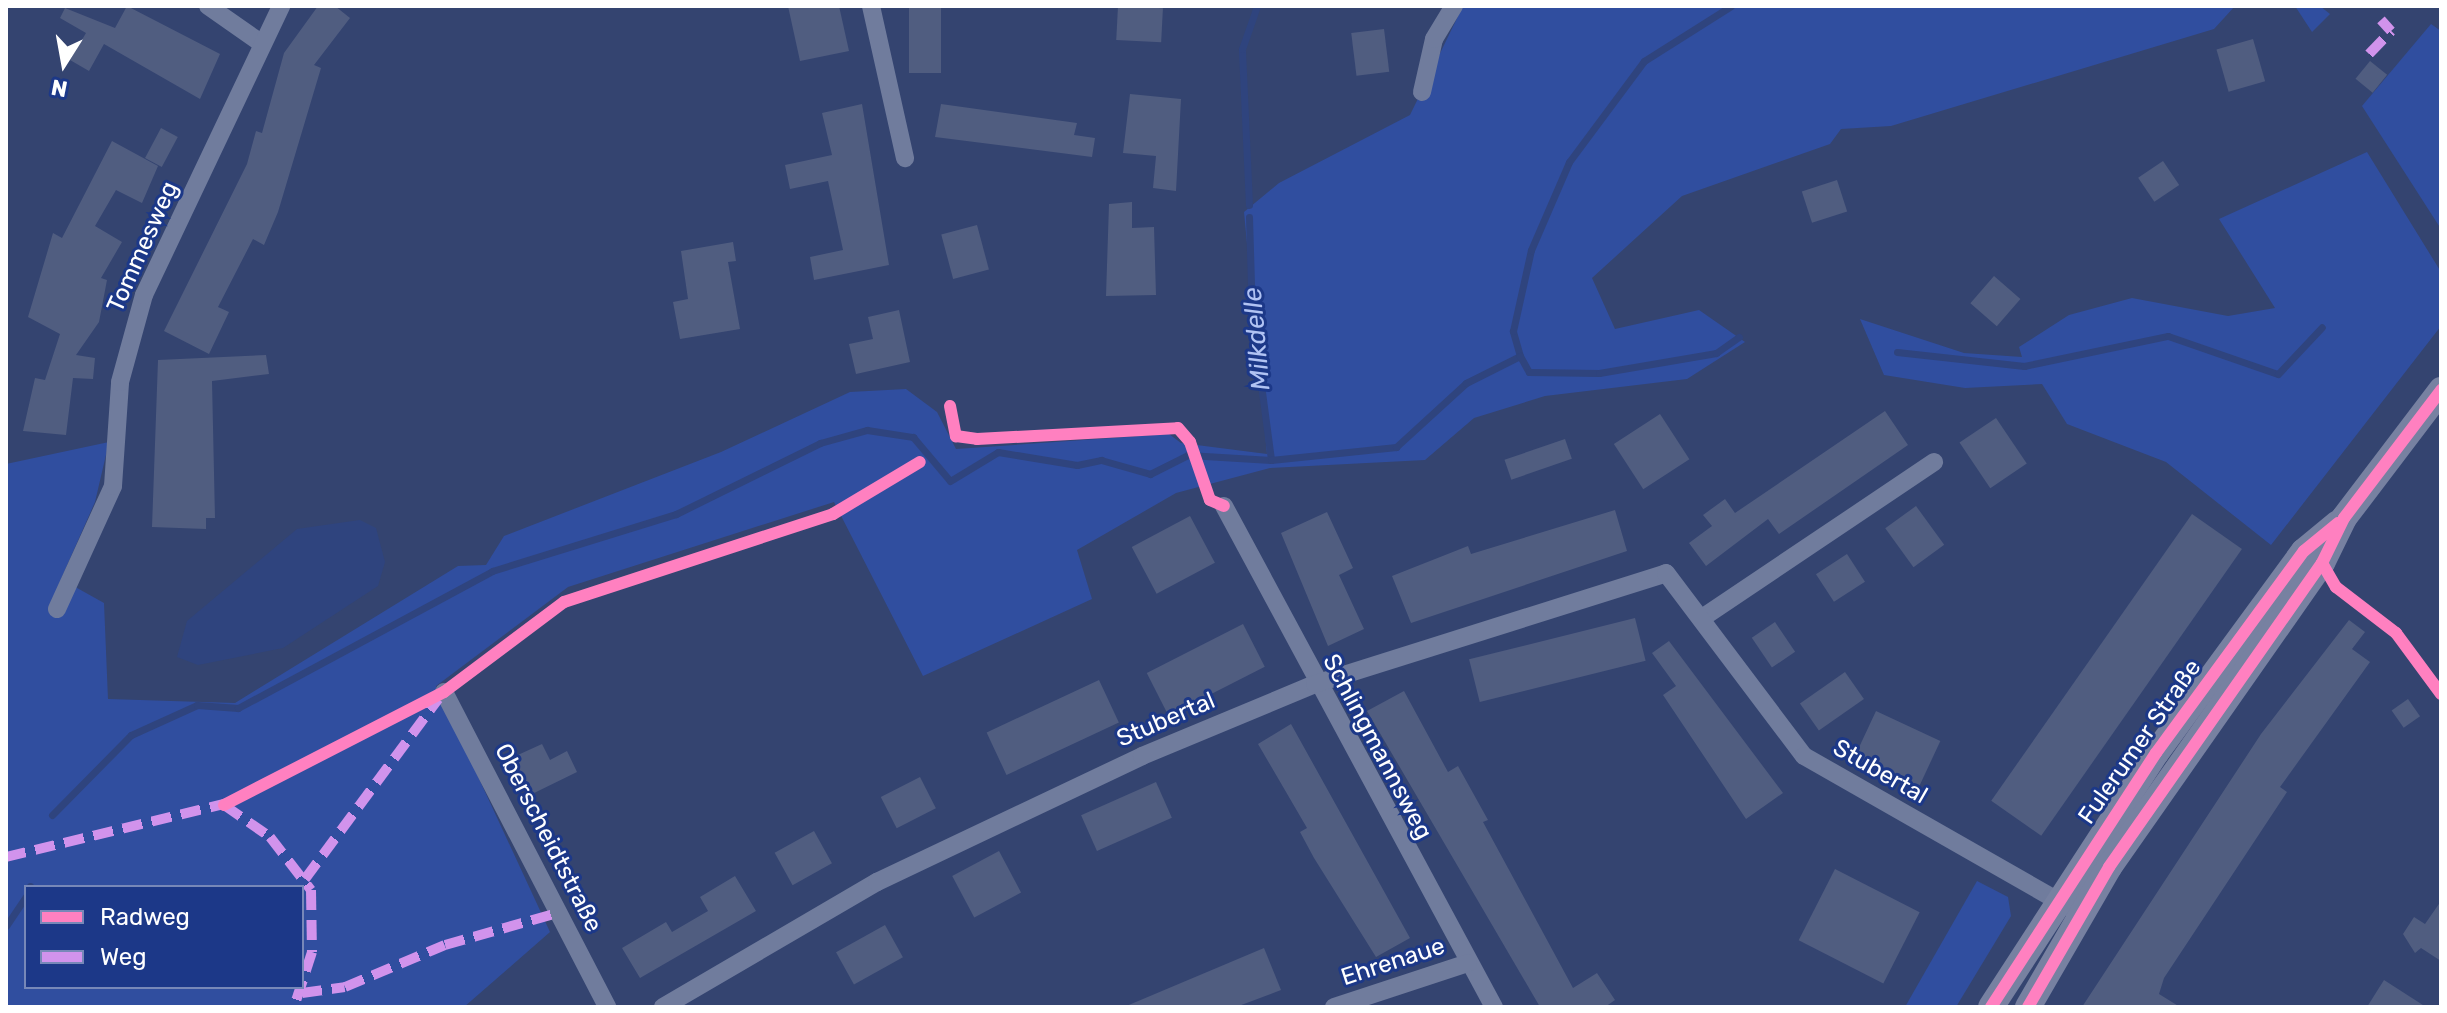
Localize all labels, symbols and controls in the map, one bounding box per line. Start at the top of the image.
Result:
north arrow [24,24,104,104]
text: N [49,73,70,103]
street label: Tommesweg [101,177,185,317]
water label: Milkdelle [1237,286,1277,392]
street label: Schlingmannsweg [1316,649,1438,845]
street label: Fulerumer Straße [2072,654,2208,830]
street label: Stubertal [1112,686,1220,754]
street label: Stubertal [1828,734,1932,810]
street label: Oberscheidtstraße [488,739,608,937]
legend [24,885,304,989]
text: Radweg [100,903,190,931]
street label: Ehrenaue [1338,932,1448,992]
text: Weg [100,943,147,971]

